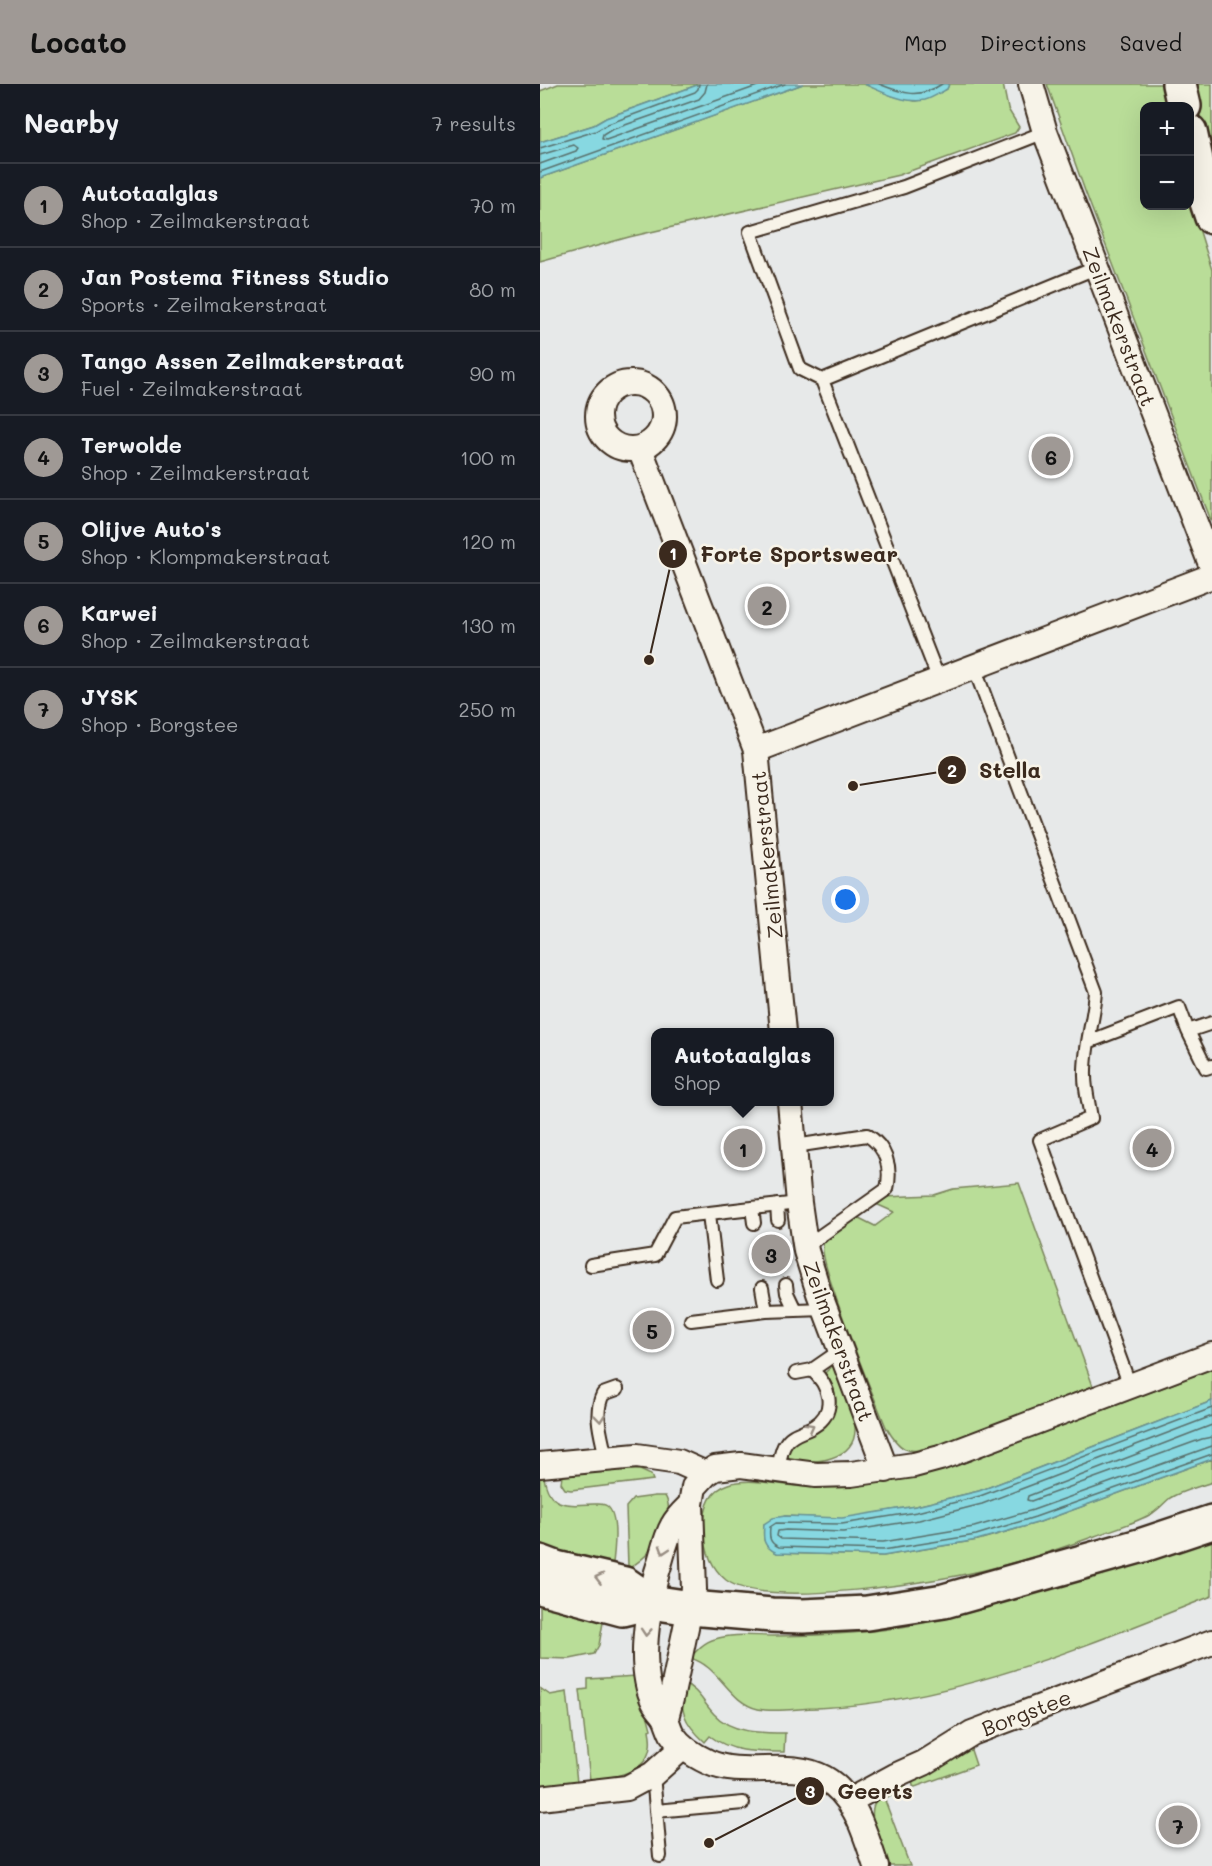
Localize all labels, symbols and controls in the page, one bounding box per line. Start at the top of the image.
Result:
text: Locato [30,24,127,60]
text: Map [904,29,947,56]
text: Directions [980,29,1087,56]
text: Saved [1120,29,1182,56]
map controls [1140,102,1194,210]
button: + [1140,102,1194,156]
text: Nearby [24,106,119,140]
text: 7 results [432,110,516,136]
button: − [1140,156,1194,210]
text: Autotaalglas [81,178,218,207]
text: 1 [39,192,48,218]
text: 70 m [470,192,516,218]
text: Shop · Zeilmakerstraat [81,207,310,233]
street label: Zeilmakerstraat [1077,242,1163,410]
text: Jan Postema Fitness Studio [81,262,389,291]
text: 2 [38,276,49,302]
text: 80 m [469,276,516,302]
text: Sports · Zeilmakerstraat [81,291,327,317]
text: Tango Assen Zeilmakerstraat [81,346,404,375]
text: 3 [38,360,50,386]
text: 90 m [470,360,516,386]
text: Fuel · Zeilmakerstraat [81,375,303,401]
text: Terwolde [81,430,182,459]
pin: 6 [1032,434,1070,478]
text: 4 [37,444,50,470]
text: 100 m [460,444,516,470]
text: Shop · Zeilmakerstraat [81,459,310,485]
text: Olijve Auto's [81,514,221,543]
text: 5 [38,528,49,554]
text: 120 m [461,528,516,554]
callout: Forte Sportswear [658,534,910,574]
text: Forte Sportswear [700,539,898,568]
text: 1 [669,541,677,565]
text: Shop · Klompmakerstraat [81,543,330,569]
pin: 2 [748,584,786,628]
text: Karwei [81,598,158,627]
text: 6 [37,612,50,638]
text: 130 m [461,612,516,638]
text: Shop · Zeilmakerstraat [81,627,310,653]
text: JYSK [81,682,138,711]
text: 7 [38,696,49,722]
text: 250 m [459,696,516,722]
text: Shop · Borgstee [81,711,238,737]
callout: Stella [937,750,1053,790]
text: Stella [979,755,1041,784]
text: 2 [947,758,957,782]
street label: Zeilmakerstraat [744,770,788,940]
your location [831,885,860,914]
popup [651,1028,834,1106]
text: Autotaalglas [674,1040,811,1069]
text: Shop [674,1069,721,1095]
pin: 1 [724,1126,762,1170]
pin: 4 [1132,1126,1172,1170]
pin: 3 [752,1232,790,1276]
street label: Zeilmakerstraat [797,1257,881,1425]
pin: 5 [632,1308,672,1352]
one-way arrow [593,1413,605,1423]
one-way arrow [804,1423,814,1434]
one-way arrow [659,1544,671,1555]
one-way arrow [594,1572,604,1585]
one-way arrow [640,1628,653,1637]
street label: Borgstee [977,1683,1075,1741]
callout: Geerts [795,1771,925,1811]
text: Geerts [837,1776,913,1805]
text: 3 [805,1779,816,1803]
pin: 7 [1158,1802,1198,1848]

